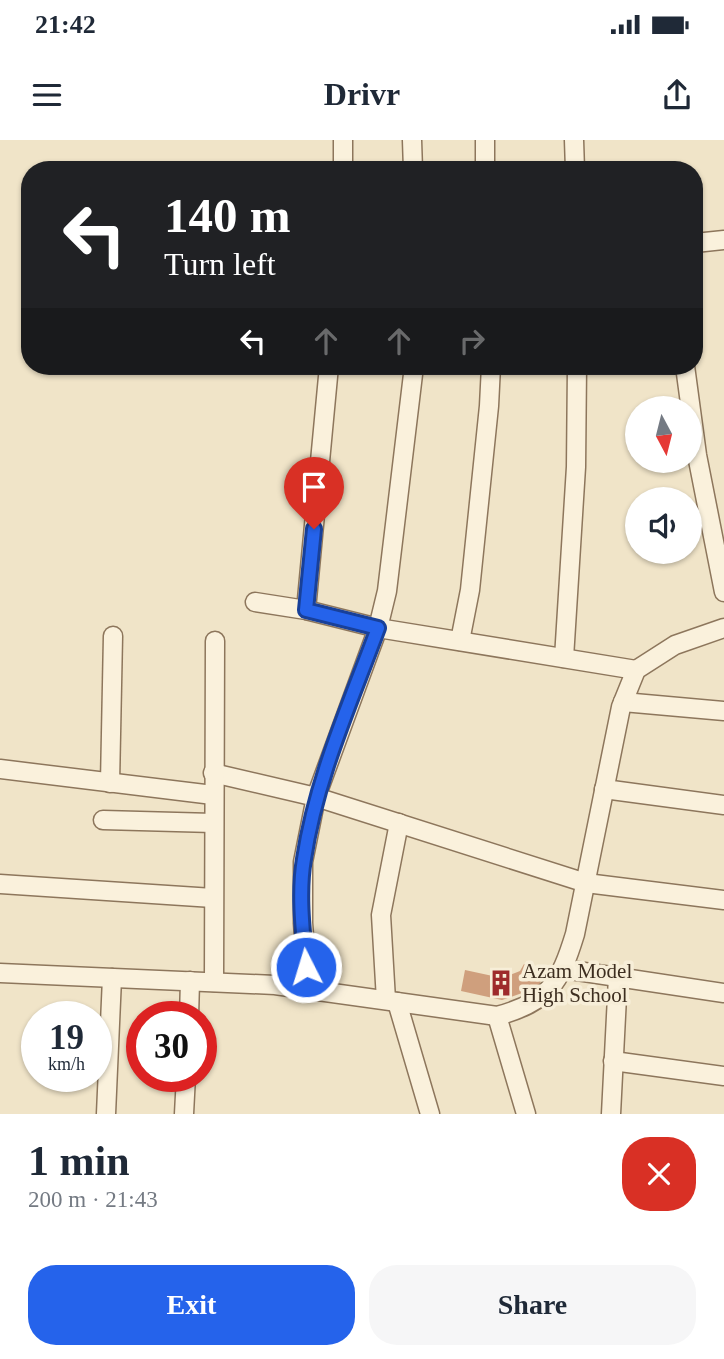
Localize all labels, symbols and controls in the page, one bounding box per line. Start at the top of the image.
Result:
text: 21:42 [35,10,96,39]
icon: menu [28,76,66,114]
text: Drivr [324,76,400,112]
icon: share [658,76,696,114]
text: 140 m [164,188,291,243]
icon: left [49,189,140,280]
text: Turn left [164,246,276,282]
icon: left [234,322,272,360]
icon: ahead [307,322,345,360]
icon: ahead [380,322,418,360]
icon: right [453,322,491,360]
north arrow [625,396,702,472]
map controls [625,396,702,564]
pin [284,457,344,529]
icon: arrive [295,468,333,506]
button: sound [625,487,702,564]
position arrow [269,930,343,1004]
place label: Azam Model High School [522,959,632,1007]
building icon: Azam Model High School [486,968,516,998]
speed limit sign: 30 [126,1001,217,1092]
text: 19 [49,1018,84,1057]
text: km/h [48,1054,85,1074]
button: close [622,1137,696,1211]
text: 1 min [28,1138,130,1184]
text: 200 m · 21:43 [28,1187,158,1212]
button: Exit [28,1265,355,1345]
button: Share [369,1265,696,1345]

